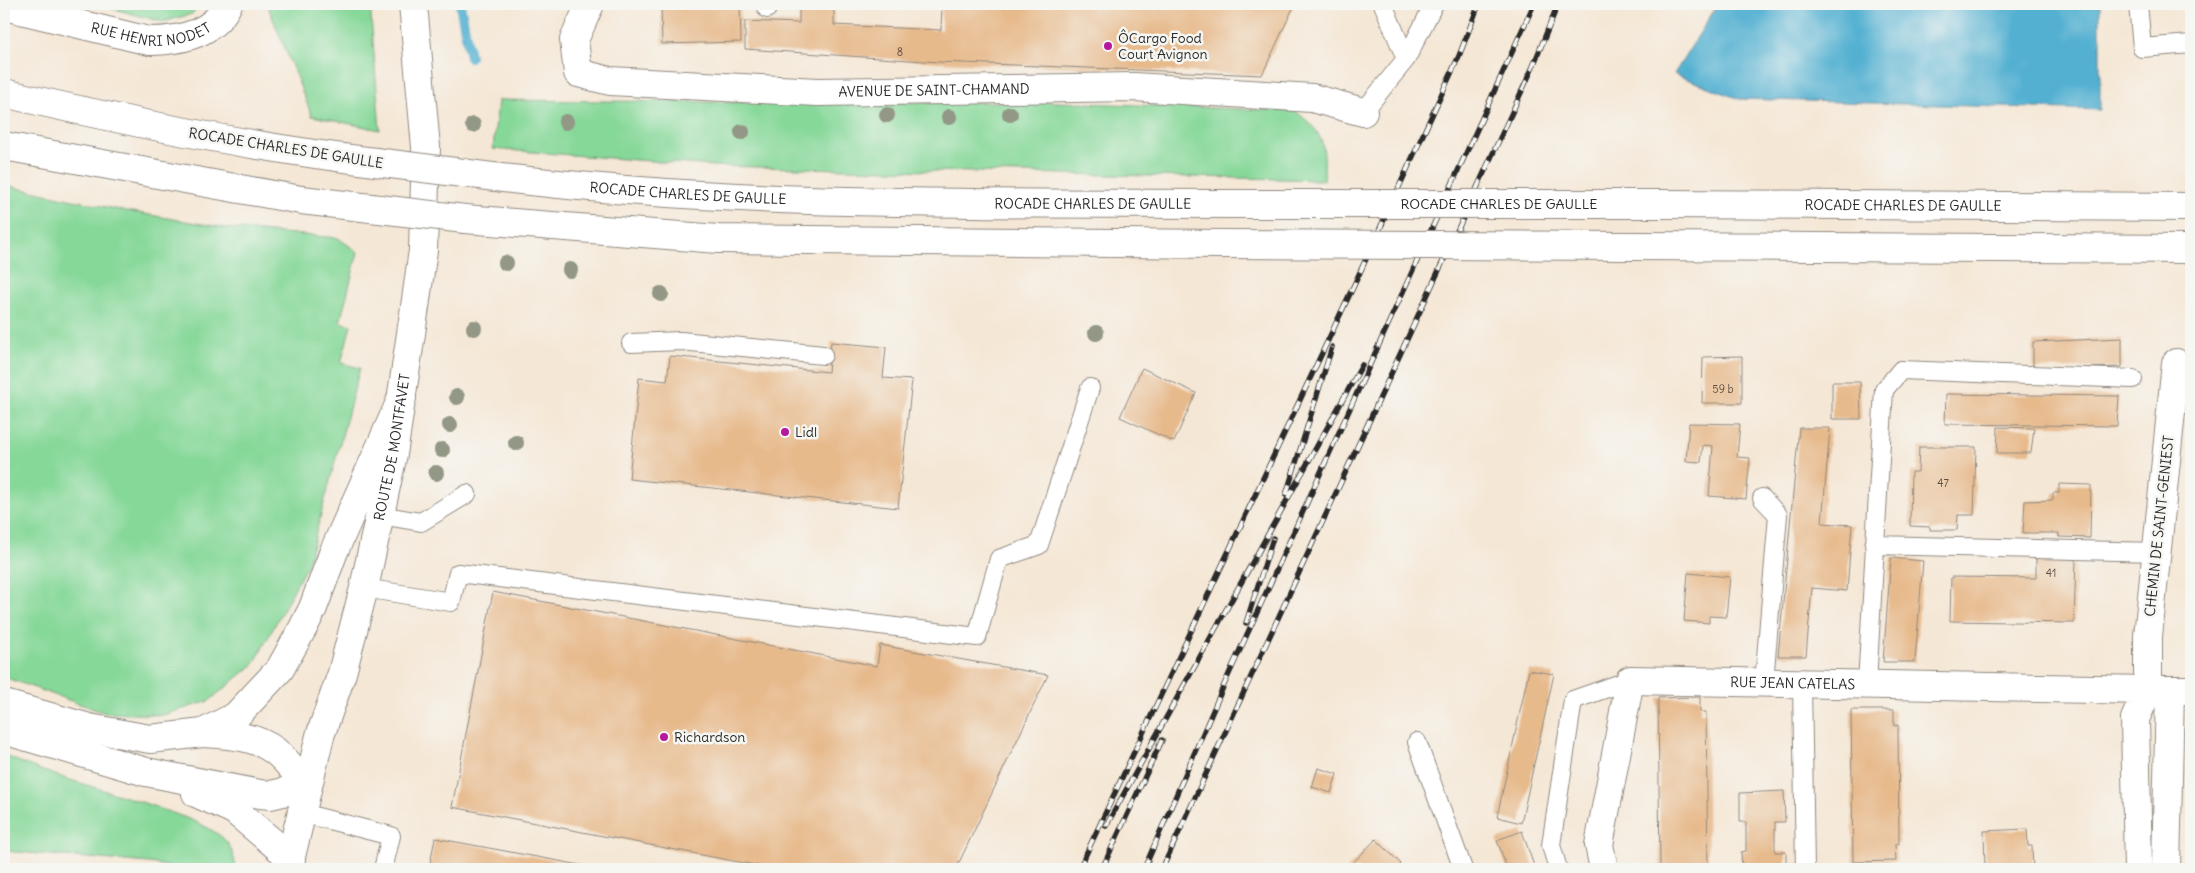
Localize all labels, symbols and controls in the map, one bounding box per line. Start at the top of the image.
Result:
street label: RUE HENRI NODET [88,14,210,32]
text: RUE HENRI NODET [89,18,214,50]
place label: ÔCargo Food Court Avignon [1118,29,1208,63]
marker: ÔCargo Food Court Avignon [1102,40,1114,52]
house number: 8 [897,45,903,59]
street label: AVENUE DE SAINT-CHAMAND [838,80,1030,101]
street label: ROCADE CHARLES DE GAULLE [187,124,385,172]
street label: ROCADE CHARLES DE GAULLE [589,178,787,208]
street label: ROCADE CHARLES DE GAULLE [994,194,1191,213]
street label: ROCADE CHARLES DE GAULLE [1400,195,1598,213]
street label: ROCADE CHARLES DE GAULLE [1804,196,2002,215]
street label: ROUTE DE MONTFAVET [370,372,414,522]
house number: 59 b [1712,382,1734,396]
place label: Lidl [795,423,817,441]
marker: Lidl [779,426,791,438]
street label: CHEMIN DE SAINT-GENIEST [2141,435,2177,617]
house number: 47 [1937,476,1949,490]
house number: 41 [2046,566,2056,580]
street label: RUE JEAN CATELAS [1730,673,1856,693]
place label: Richardson [674,728,745,746]
marker: Richardson [658,731,670,743]

